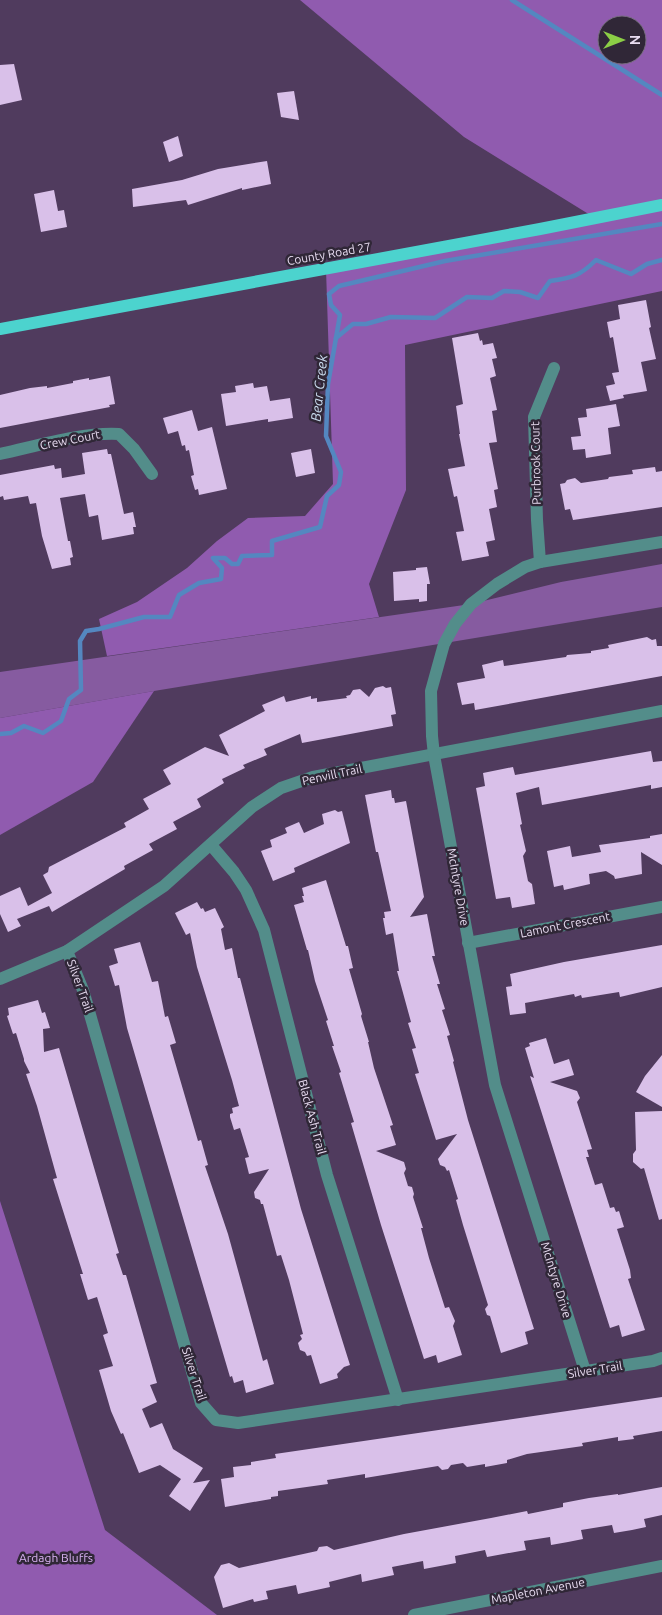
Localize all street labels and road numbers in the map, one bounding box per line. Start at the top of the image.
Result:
street label: County Road 27 [286,240,372,267]
street label: Purbrook Court [528,421,543,505]
street label: Crew Court [39,427,101,452]
street label: Penvill Trail [301,762,363,787]
street label: McIntyre Drive [445,847,472,927]
street label: Lamont Crescent [519,909,611,940]
street label: Silver Trail [65,958,96,1014]
street label: Black Ash Trail [296,1078,329,1156]
street label: McIntyre Drive [539,1240,574,1319]
street label: Silver Trail [180,1346,209,1402]
street label: Silver Trail [567,1359,623,1380]
street label: Mapleton Avenue [490,1575,586,1606]

